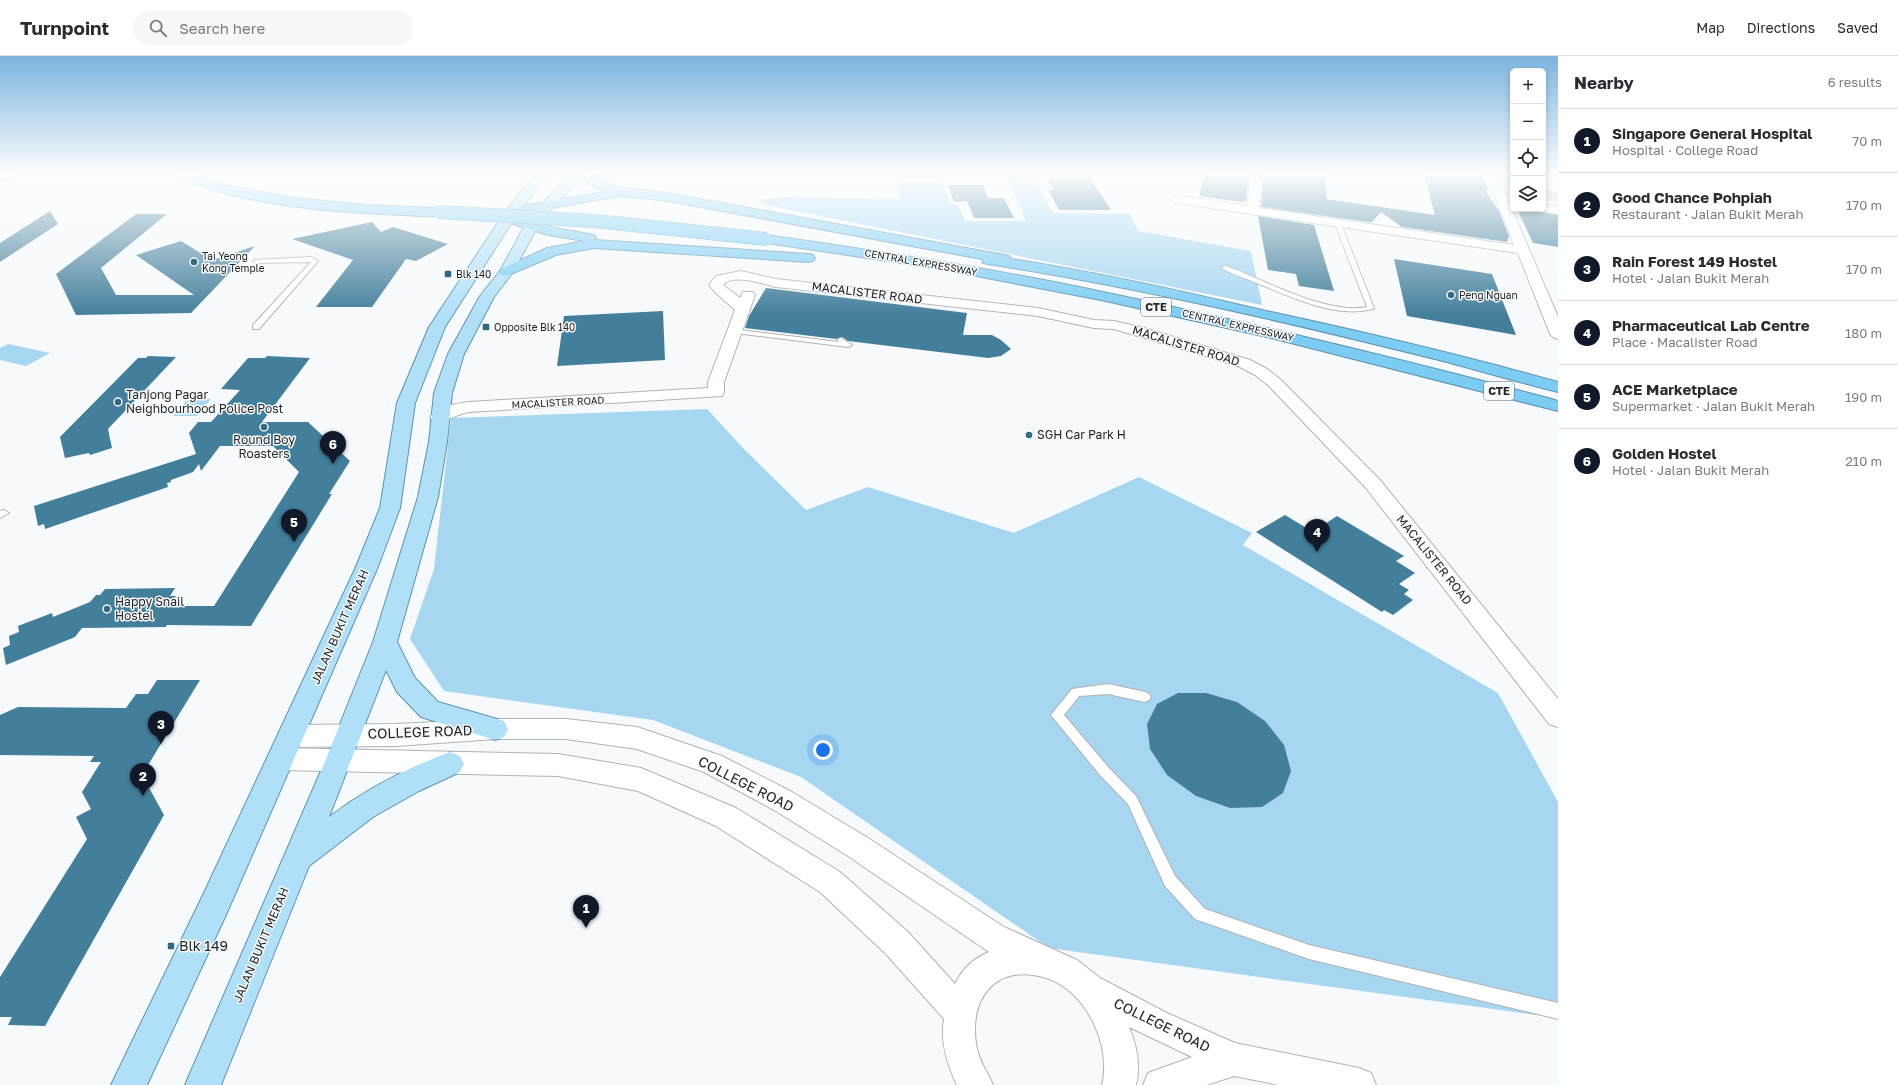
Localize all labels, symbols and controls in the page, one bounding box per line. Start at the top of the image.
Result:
search box [133,10,413,46]
text: Turnpoint [20,16,109,39]
icon: search [147,17,169,39]
text: Search here [179,19,265,37]
text: Map [1696,19,1725,36]
text: Directions [1747,19,1815,36]
text: Saved [1837,19,1878,36]
map controls [1510,68,1546,212]
button: + [1510,68,1546,104]
text: Nearby [1574,72,1634,93]
text: 6 results [1828,74,1882,90]
button: − [1510,104,1546,140]
text: Singapore General Hospital [1612,124,1812,142]
text: 1 [1584,133,1590,149]
text: 70 m [1852,133,1882,149]
button: locate [1510,140,1546,176]
text: Hospital · College Road [1612,142,1758,158]
button: layers [1510,176,1546,212]
text: Good Chance Pohpiah [1612,188,1772,206]
text: 2 [1583,197,1591,213]
text: 170 m [1846,197,1882,213]
text: Restaurant · Jalan Bukit Merah [1612,206,1803,222]
street label: CENTRAL EXPRESSWAY [864,246,979,278]
place label: Tai Yeong Kong Temple [202,250,265,274]
text: Rain Forest 149 Hostel [1612,252,1777,270]
marker: Tai Yeong Kong Temple [189,257,199,267]
text: 3 [1583,261,1591,277]
text: 170 m [1846,261,1882,277]
place label: Blk 140 [456,268,491,280]
marker: Blk 140 [443,269,453,279]
text: Hotel · Jalan Bukit Merah [1612,270,1769,286]
street label: MACALISTER ROAD [811,278,923,307]
place label: Peng Nguan [1459,289,1518,301]
marker: Peng Nguan [1446,290,1456,300]
road number: CTE [1141,298,1171,316]
street label: CENTRAL EXPRESSWAY [1181,306,1296,344]
text: Pharmaceutical Lab Centre [1612,316,1810,334]
place label: Opposite Blk 140 [494,321,575,333]
marker: Opposite Blk 140 [481,322,491,332]
street label: MACALISTER ROAD [1131,322,1242,369]
text: 4 [1583,325,1591,341]
text: 180 m [1845,325,1882,341]
text: Place · Macalister Road [1612,334,1757,350]
text: ACE Marketplace [1612,380,1738,398]
road number: CTE [1484,382,1514,400]
place label: Tanjong Pagar Neighbourhood Police Post [126,387,284,416]
text: 5 [1583,389,1591,405]
text: 190 m [1845,389,1882,405]
street label: MACALISTER ROAD [511,394,605,410]
marker: Tanjong Pagar Neighbourhood Police Post [113,397,123,407]
text: Supermarket · Jalan Bukit Merah [1612,398,1815,414]
marker: Round Boy Roasters [259,422,269,432]
place label: SGH Car Park H [1037,427,1126,442]
marker: SGH Car Park H [1024,430,1034,440]
pin: 6 [320,431,346,464]
place label: Round Boy Roasters [233,432,295,461]
text: Golden Hostel [1612,444,1716,462]
text: 6 [1583,453,1591,469]
text: 210 m [1845,453,1882,469]
text: Hotel · Jalan Bukit Merah [1612,462,1769,478]
pin: 5 [281,509,307,542]
street label: MACALISTER ROAD [1393,512,1475,608]
pin: 4 [1304,519,1330,552]
street label: JALAN BUKIT MERAH [307,567,372,686]
place label: Happy Snail Hostel [115,594,184,623]
marker: Happy Snail Hostel [102,604,112,614]
pin: 3 [148,711,174,744]
street label: COLLEGE ROAD [367,721,473,742]
your location [813,740,833,760]
street label: COLLEGE ROAD [696,752,797,815]
pin: 2 [130,763,156,796]
street label: JALAN BUKIT MERAH [229,885,292,1005]
pin: 1 [573,895,599,928]
place label: Blk 149 [179,937,228,954]
marker: Blk 149 [166,941,176,951]
street label: COLLEGE ROAD [1111,994,1213,1055]

